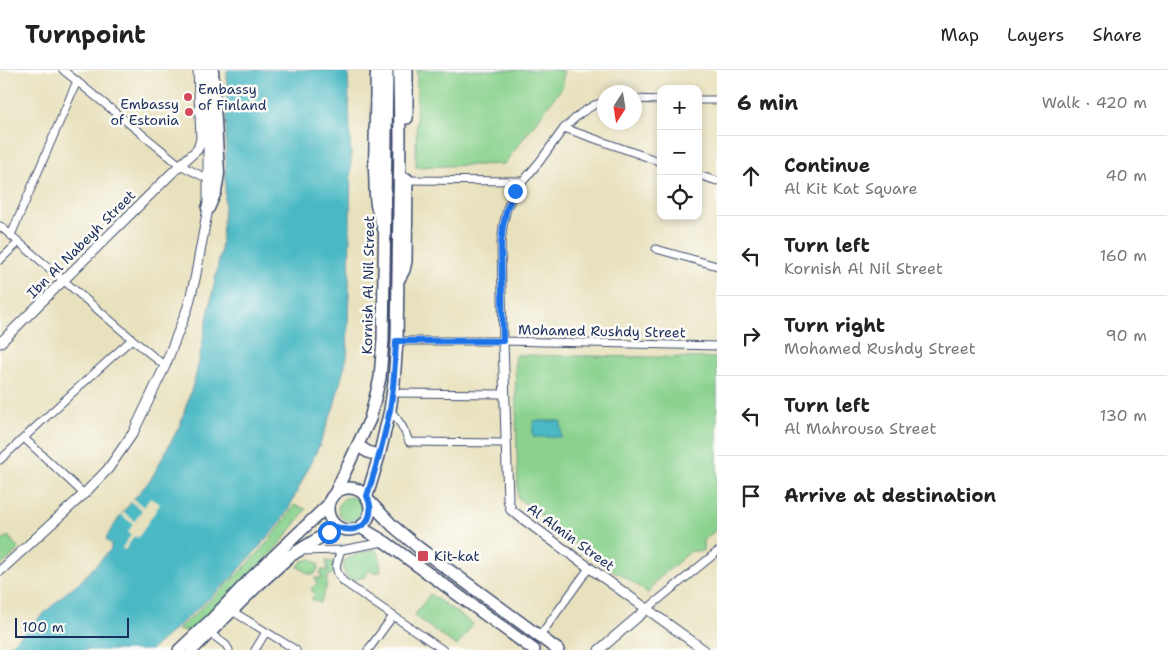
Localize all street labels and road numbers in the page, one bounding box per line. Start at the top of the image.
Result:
street label: Ibn Al Nabeyh Street [23,186,139,302]
street label: Kornish Al Nil Street [358,215,378,355]
street label: Mohamed Rushdy Street [518,321,686,341]
street label: Al Almin Street [524,499,618,575]

